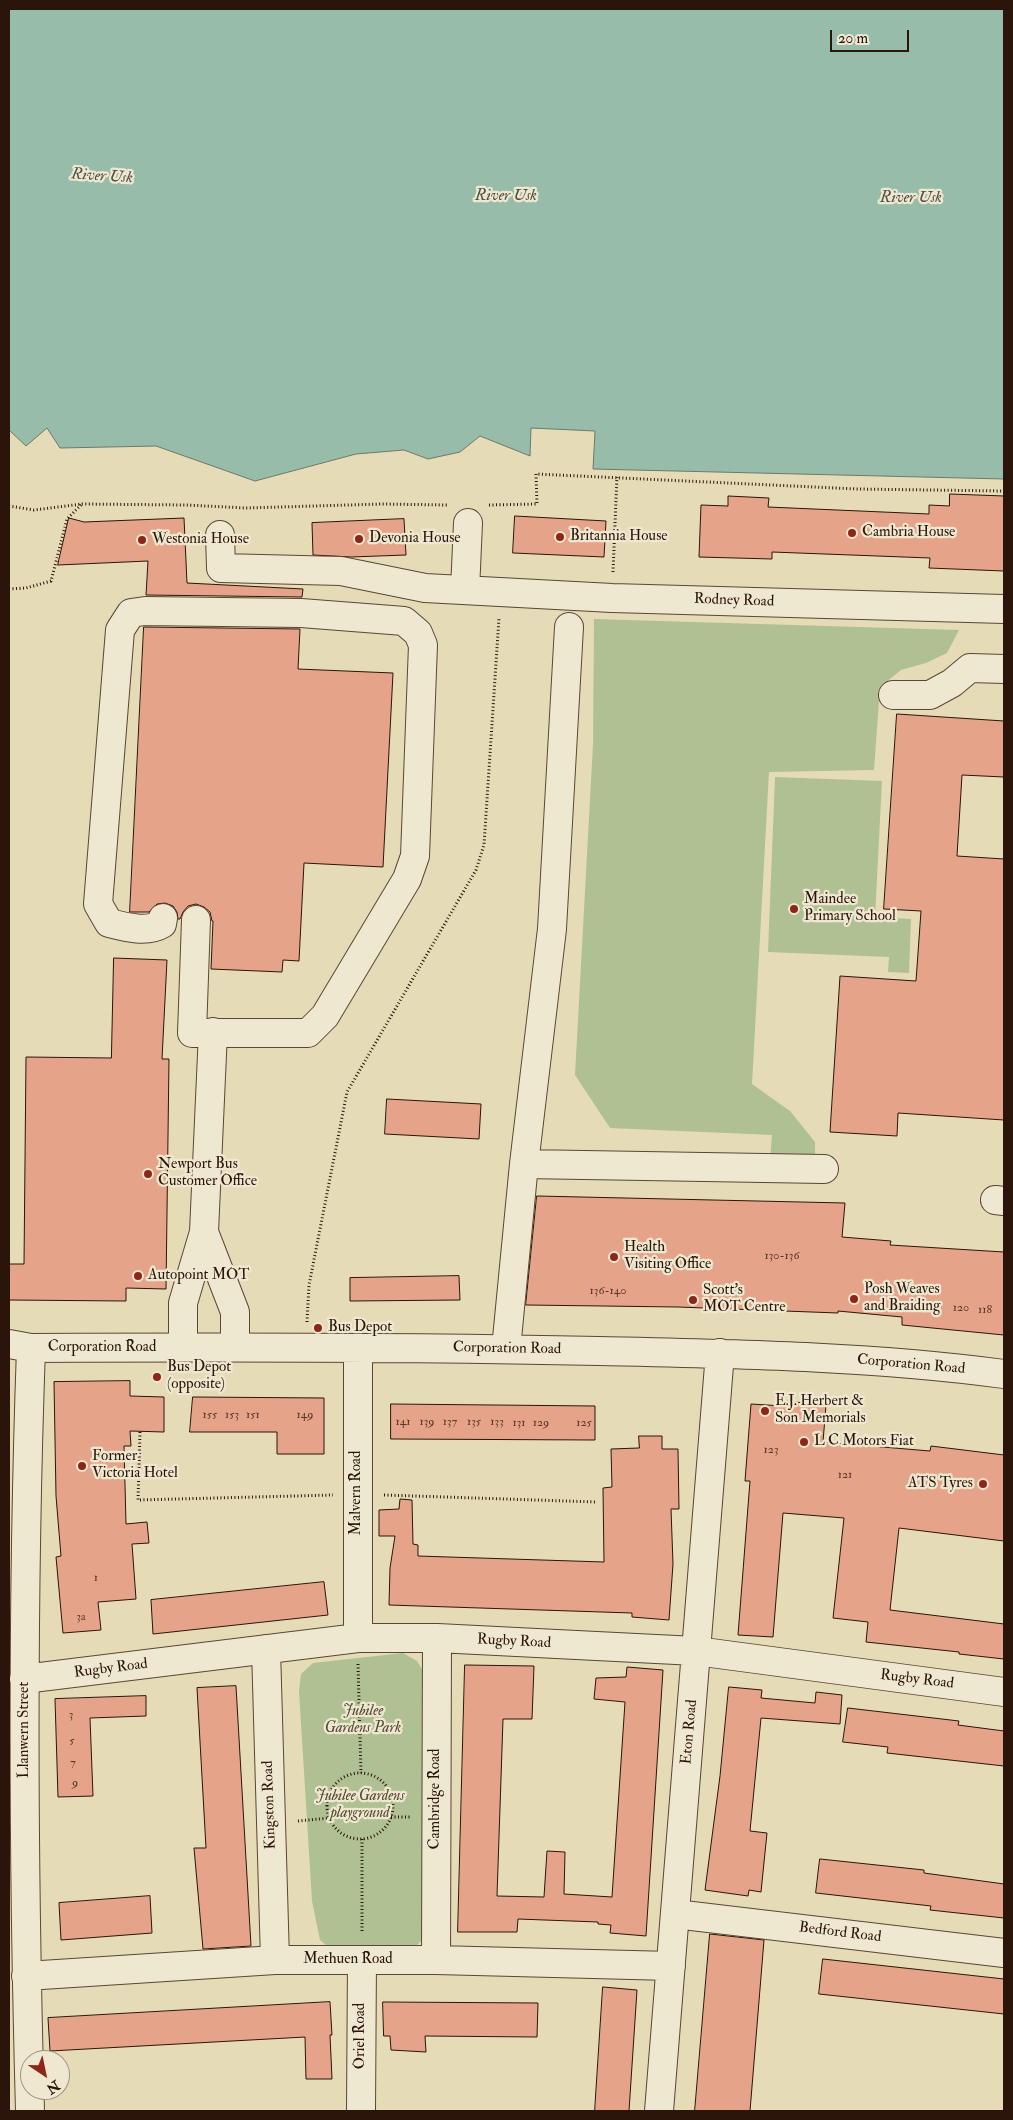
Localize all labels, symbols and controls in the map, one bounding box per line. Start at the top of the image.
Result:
scale bar [833,20,912,52]
text: 20 m [838,29,868,48]
water label: River Usk [71,165,133,189]
water label: River Usk [475,187,537,207]
water label: River Usk [880,189,942,209]
place label: Cambria House [862,524,955,542]
marker: Cambria House [846,527,858,539]
place label: Britannia House [570,528,668,546]
place label: Devonia House [369,530,461,548]
place label: Westonia House [152,531,249,549]
marker: Britannia House [554,531,566,543]
marker: Devonia House [353,533,365,545]
marker: Westonia House [136,534,148,546]
street label: Rodney Road [694,591,774,611]
place label: Maindee Primary School [804,891,896,926]
marker: Maindee Primary School [788,903,800,915]
place label: Newport Bus Customer Office [158,1156,257,1191]
marker: Newport Bus Customer Office [142,1168,154,1180]
place label: Health Visiting Office [624,1239,711,1274]
house number: 130-136 [764,1249,800,1263]
marker: Health Visiting Office [608,1251,620,1263]
place label: Autopoint MOT [148,1267,249,1285]
marker: Autopoint MOT [132,1270,144,1282]
place label: Posh Weaves and Braiding [864,1281,940,1316]
place label: Scott's MOT Centre [703,1282,785,1317]
house number: 136-140 [590,1284,626,1298]
marker: Posh Weaves and Braiding [848,1293,860,1305]
marker: Scott's MOT Centre [687,1294,699,1306]
house number: 120 [953,1301,969,1315]
house number: 118 [978,1303,992,1317]
place label: Bus Depot [328,1319,392,1337]
marker: Bus Depot [312,1322,324,1334]
street label: Corporation Road [48,1339,156,1357]
street label: Corporation Road [453,1339,561,1359]
street label: Corporation Road [856,1351,966,1379]
place label: Bus Depot (opposite) [167,1359,231,1394]
marker: Bus Depot (opposite) [151,1371,163,1383]
place label: E.J. Herbert & Son Memorials [775,1393,866,1428]
marker: E.J. Herbert & Son Memorials [759,1405,771,1417]
house number: 155 [203,1408,217,1422]
house number: 153 [225,1408,239,1422]
house number: 151 [246,1408,260,1422]
house number: 149 [297,1408,313,1422]
house number: 141 [395,1415,411,1429]
house number: 139 [419,1415,435,1429]
house number: 137 [443,1415,457,1429]
house number: 135 [467,1415,481,1429]
house number: 133 [490,1415,504,1429]
house number: 131 [512,1416,526,1430]
house number: 129 [533,1416,549,1430]
house number: 125 [576,1416,592,1430]
place label: L C Motors Fiat [814,1433,914,1451]
marker: L C Motors Fiat [798,1436,810,1448]
house number: 123 [764,1443,778,1457]
place label: Former Victoria Hotel [92,1448,178,1483]
street label: Malvern Road [348,1451,366,1535]
marker: Former Victoria Hotel [76,1460,88,1472]
house number: 121 [838,1468,852,1482]
place label: ATS Tyres [908,1475,973,1493]
marker: ATS Tyres [977,1478,989,1490]
house number: 1 [94,1571,98,1585]
house number: 3a [76,1610,86,1624]
street label: Rugby Road [477,1631,551,1653]
street label: Rugby Road [73,1656,149,1682]
street label: Rugby Road [879,1667,955,1693]
street label: Llanwern Street [16,1682,34,1778]
street label: Eton Road [678,1699,702,1765]
park label: Jubilee Gardens Park [325,1703,401,1738]
house number: 3 [69,1708,73,1722]
house number: 5 [69,1734,75,1748]
street label: Cambridge Road [427,1748,445,1850]
house number: 7 [70,1756,76,1770]
street label: Kingston Road [259,1760,281,1850]
house number: 9 [72,1776,78,1790]
park label: Jubilee Gardens playground [315,1788,405,1823]
street label: Bedford Road [798,1919,882,1947]
street label: Methuen Road [303,1951,393,1969]
street label: Oriel Road [352,2003,370,2069]
north arrow [20,2050,70,2100]
text: N [43,2076,63,2098]

